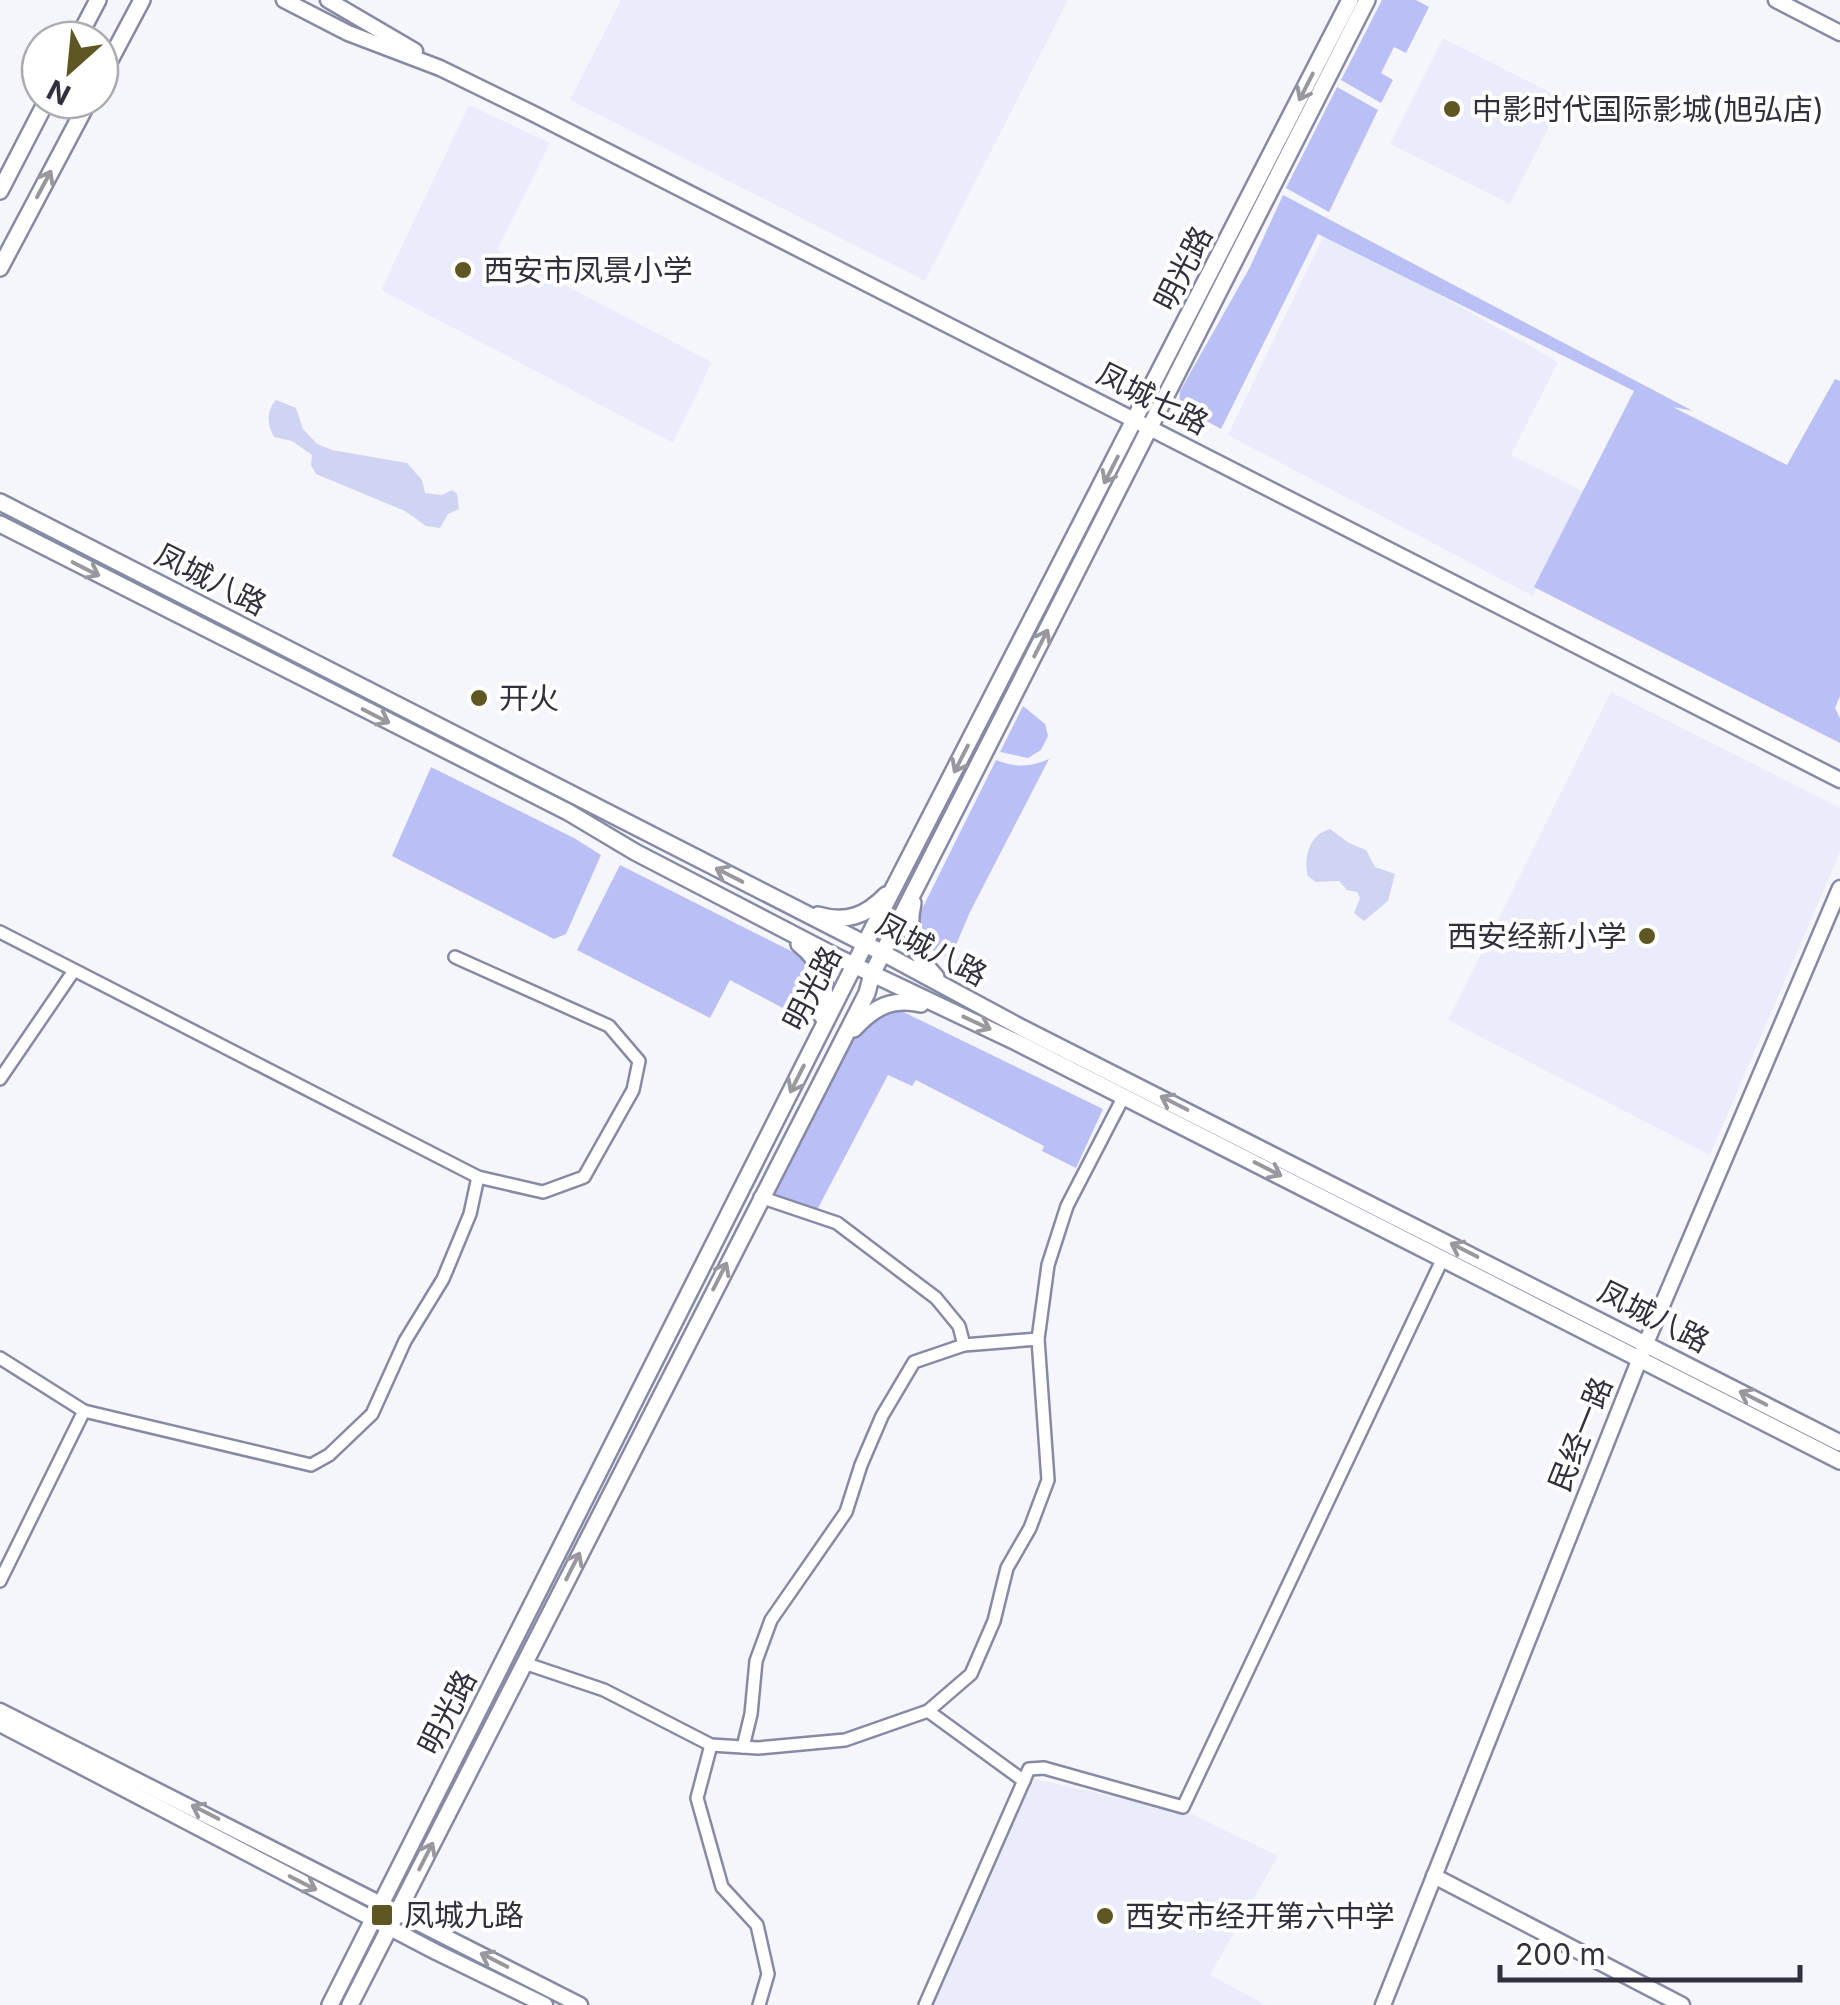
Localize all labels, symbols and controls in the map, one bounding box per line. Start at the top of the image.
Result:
north arrow [20,20,120,120]
one-way arrow [1296,71,1315,101]
text: N [41,72,76,112]
place label: 中影时代国际影城(旭弘店) [1472,91,1824,127]
marker: 中影时代国际影城(旭弘店) [1441,98,1463,120]
one-way arrow [35,169,55,199]
street label: 明光路 [1147,220,1219,316]
place label: 西安市凤景小学 [483,252,693,288]
marker: 西安市凤景小学 [452,259,474,281]
street label: 凤城七路 [1091,355,1215,441]
one-way arrow [1101,454,1120,484]
street label: 凤城八路 [149,536,273,622]
one-way arrow [71,561,101,580]
one-way arrow [1032,629,1051,659]
place label: 开火 [499,680,559,716]
marker: 开火 [468,687,490,709]
one-way arrow [361,707,391,726]
one-way arrow [951,743,970,773]
one-way arrow [715,865,744,884]
street label: 凤城八路 [871,905,993,993]
place label: 西安经新小学 [1447,918,1627,954]
marker: 西安经新小学 [1636,925,1658,947]
street label: 明光路 [776,940,848,1036]
one-way arrow [961,1015,991,1034]
one-way arrow [787,1064,806,1093]
one-way arrow [1160,1093,1190,1112]
one-way arrow [1252,1160,1282,1179]
one-way arrow [1449,1240,1479,1259]
one-way arrow [711,1262,730,1292]
street label: 凤城八路 [1592,1273,1716,1359]
street label: 民经一路 [1541,1372,1619,1496]
one-way arrow [1739,1388,1769,1407]
one-way arrow [564,1552,583,1582]
street label: 明光路 [411,1664,483,1760]
one-way arrow [190,1802,220,1821]
one-way arrow [417,1841,436,1871]
one-way arrow [288,1874,317,1893]
place label: 凤城九路 [404,1897,524,1933]
place label: 西安市经开第六中学 [1125,1898,1395,1934]
marker: 凤城九路 [369,1902,395,1928]
marker: 西安市经开第六中学 [1094,1905,1116,1927]
scale bar [1500,1920,1800,1982]
text: 200 m [1515,1936,1606,1972]
one-way arrow [479,1950,509,1969]

